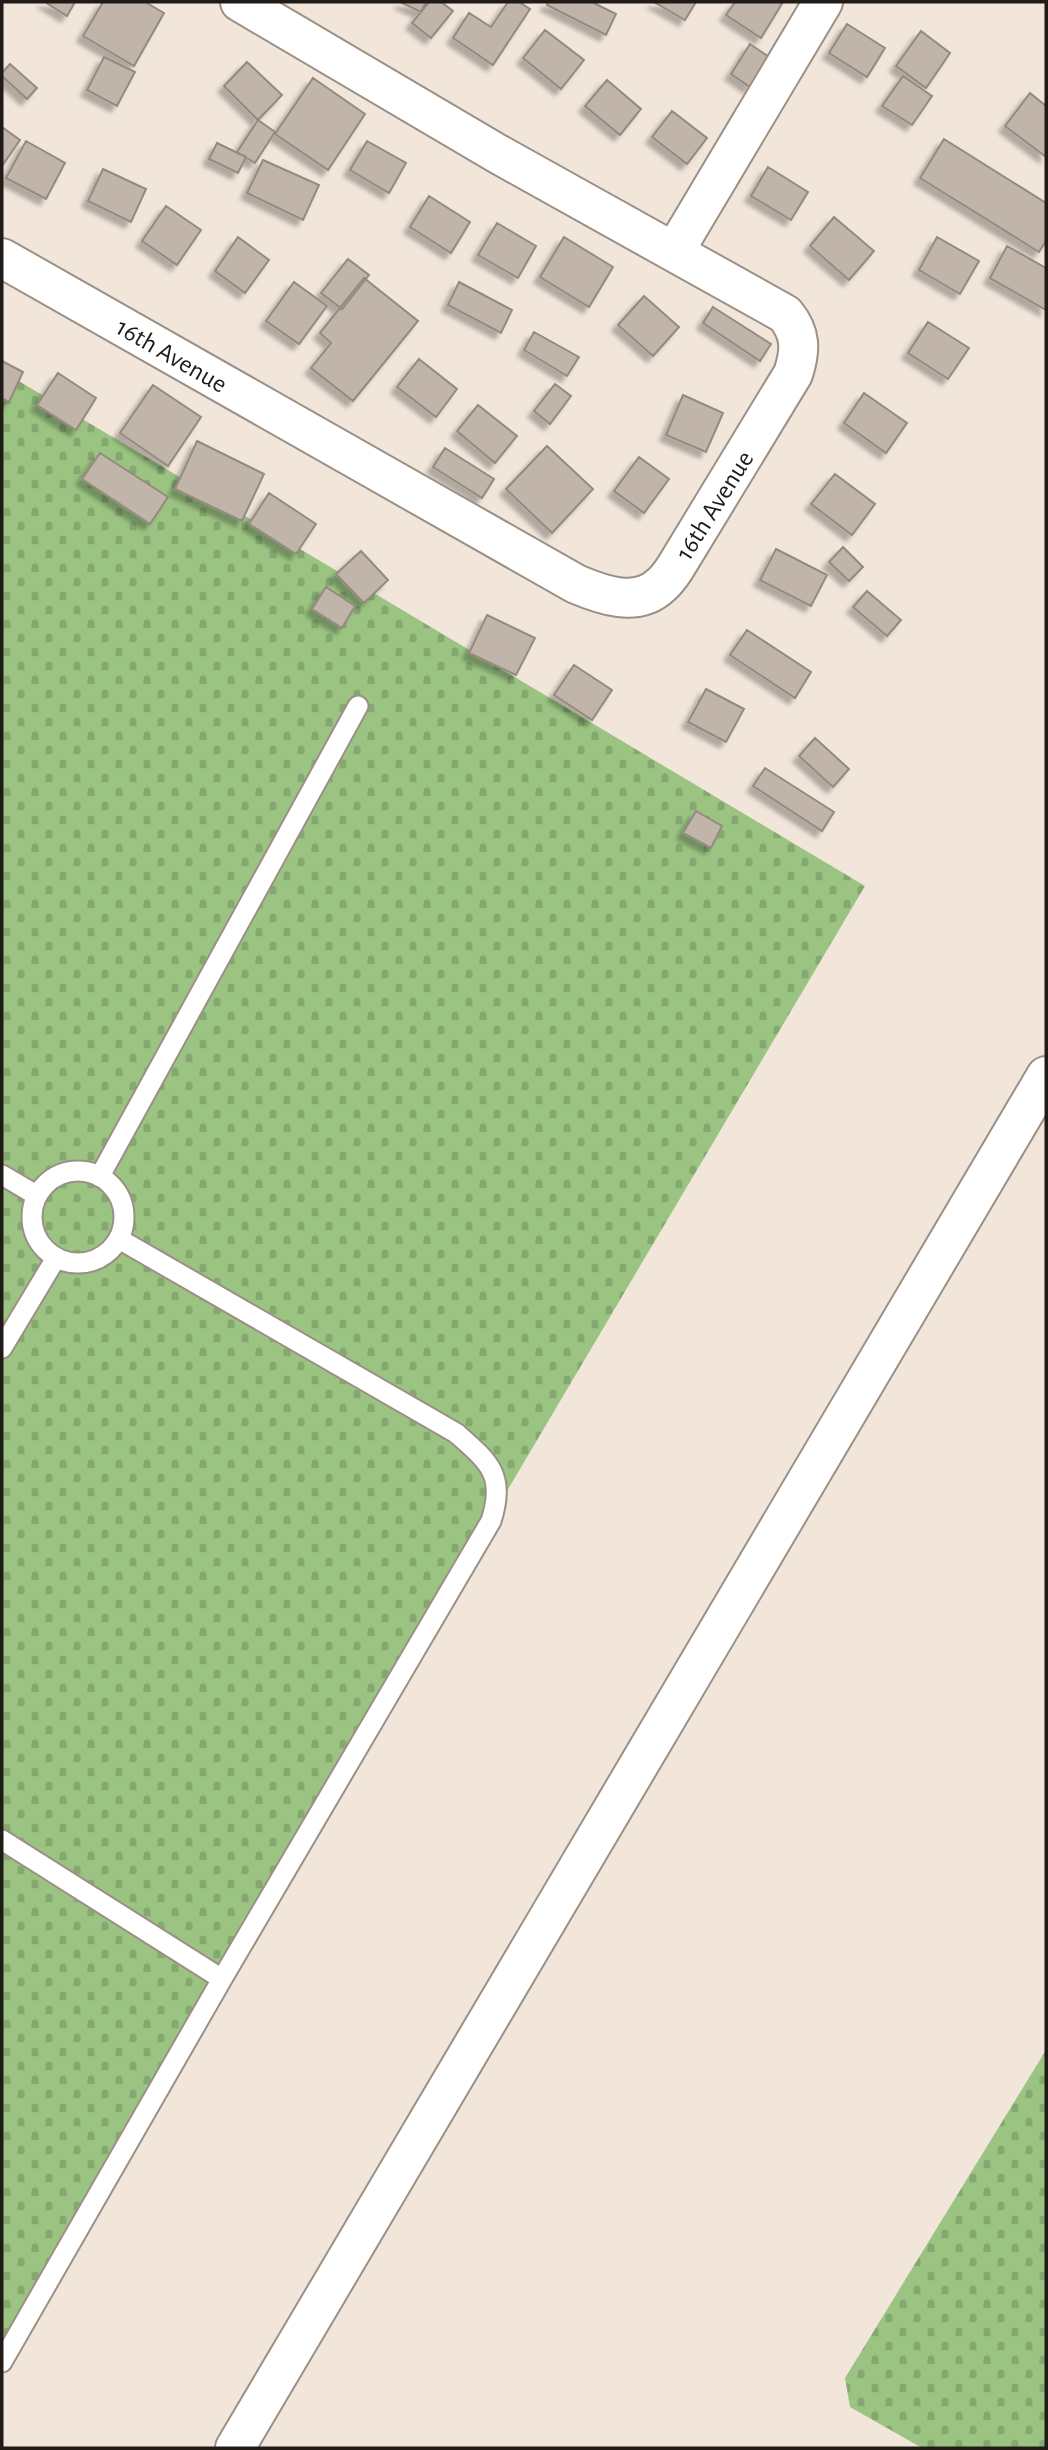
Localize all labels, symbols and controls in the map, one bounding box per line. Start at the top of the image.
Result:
street label: 16th Avenue [112,314,231,398]
street label: 16th Avenue [671,446,758,565]

